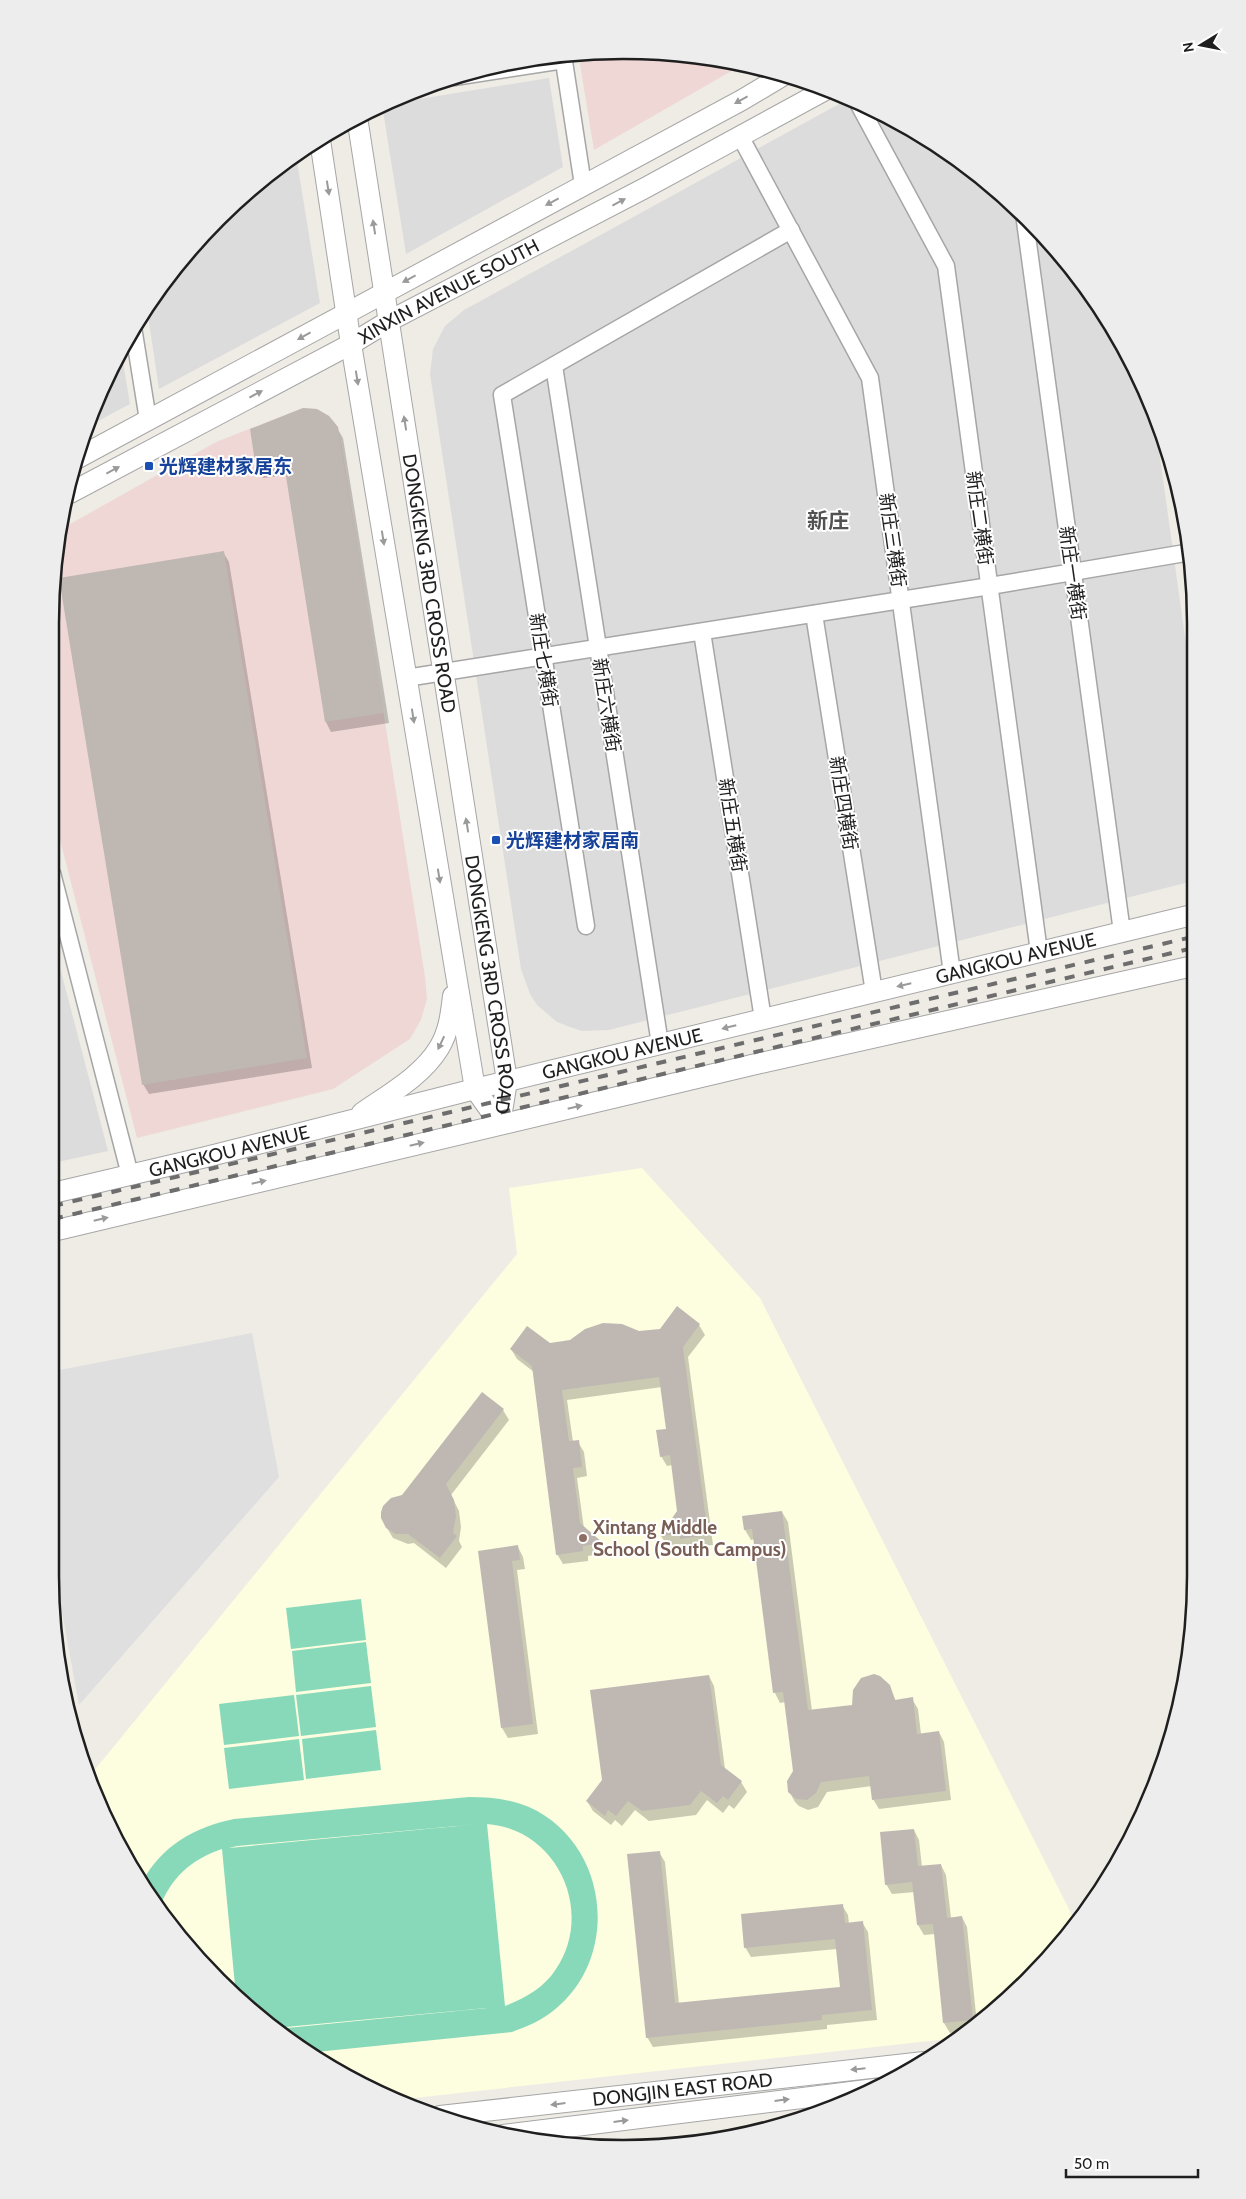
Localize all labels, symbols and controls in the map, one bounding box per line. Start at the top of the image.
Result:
north arrow [1176,20,1226,70]
text: N [1178,41,1198,54]
one-way arrow [735,95,748,104]
one-way arrow [324,180,332,196]
one-way arrow [545,198,560,206]
one-way arrow [611,198,626,206]
one-way arrow [369,219,377,235]
street label: XINXIN AVENUE SOUTH [354,234,543,349]
one-way arrow [402,275,417,283]
one-way arrow [297,331,310,340]
one-way arrow [353,370,361,386]
one-way arrow [249,390,264,398]
one-way arrow [400,414,408,430]
street label: DONGKENG 3RD CROSS ROAD [398,452,461,715]
place label: 光辉建材家居东 [159,455,292,478]
marker: 光辉建材家居东 [143,460,155,472]
one-way arrow [105,466,120,474]
street label: 新庄二横街 [962,469,998,567]
street label: 新庄三横街 [875,491,911,589]
district label: 新庄 [807,508,849,533]
street label: 新庄一横街 [1055,524,1091,622]
one-way arrow [380,531,388,547]
street label: 新庄七横街 [525,611,562,709]
street label: 新庄六横街 [588,656,625,754]
one-way arrow [409,708,417,724]
street label: 新庄四横街 [825,754,862,852]
street label: 新庄五横街 [714,776,751,874]
one-way arrow [463,817,471,833]
place label: 光辉建材家居南 [506,829,639,852]
marker: 光辉建材家居南 [490,834,502,846]
street label: DONGKENG 3RD CROSS ROAD [460,853,519,1116]
one-way arrow [436,868,444,884]
street label: GANGKOU AVENUE [933,928,1098,989]
one-way arrow [897,981,912,989]
street label: GANGKOU AVENUE [540,1023,705,1084]
one-way arrow [722,1023,737,1031]
one-way arrow [436,1036,444,1050]
one-way arrow [568,1103,583,1111]
street label: GANGKOU AVENUE [147,1120,312,1182]
one-way arrow [410,1140,425,1148]
one-way arrow [251,1178,266,1186]
one-way arrow [93,1215,108,1223]
place label: Xintang Middle School (South Campus) [592,1516,786,1561]
marker: Xintang Middle School (South Campus) [577,1532,589,1544]
one-way arrow [850,2065,866,2073]
street label: DONGJIN EAST ROAD [591,2068,774,2111]
one-way arrow [774,2096,790,2104]
one-way arrow [550,2100,566,2108]
one-way arrow [613,2116,629,2124]
scale bar [1066,2146,1198,2178]
text: 50 m [1074,2155,1109,2173]

